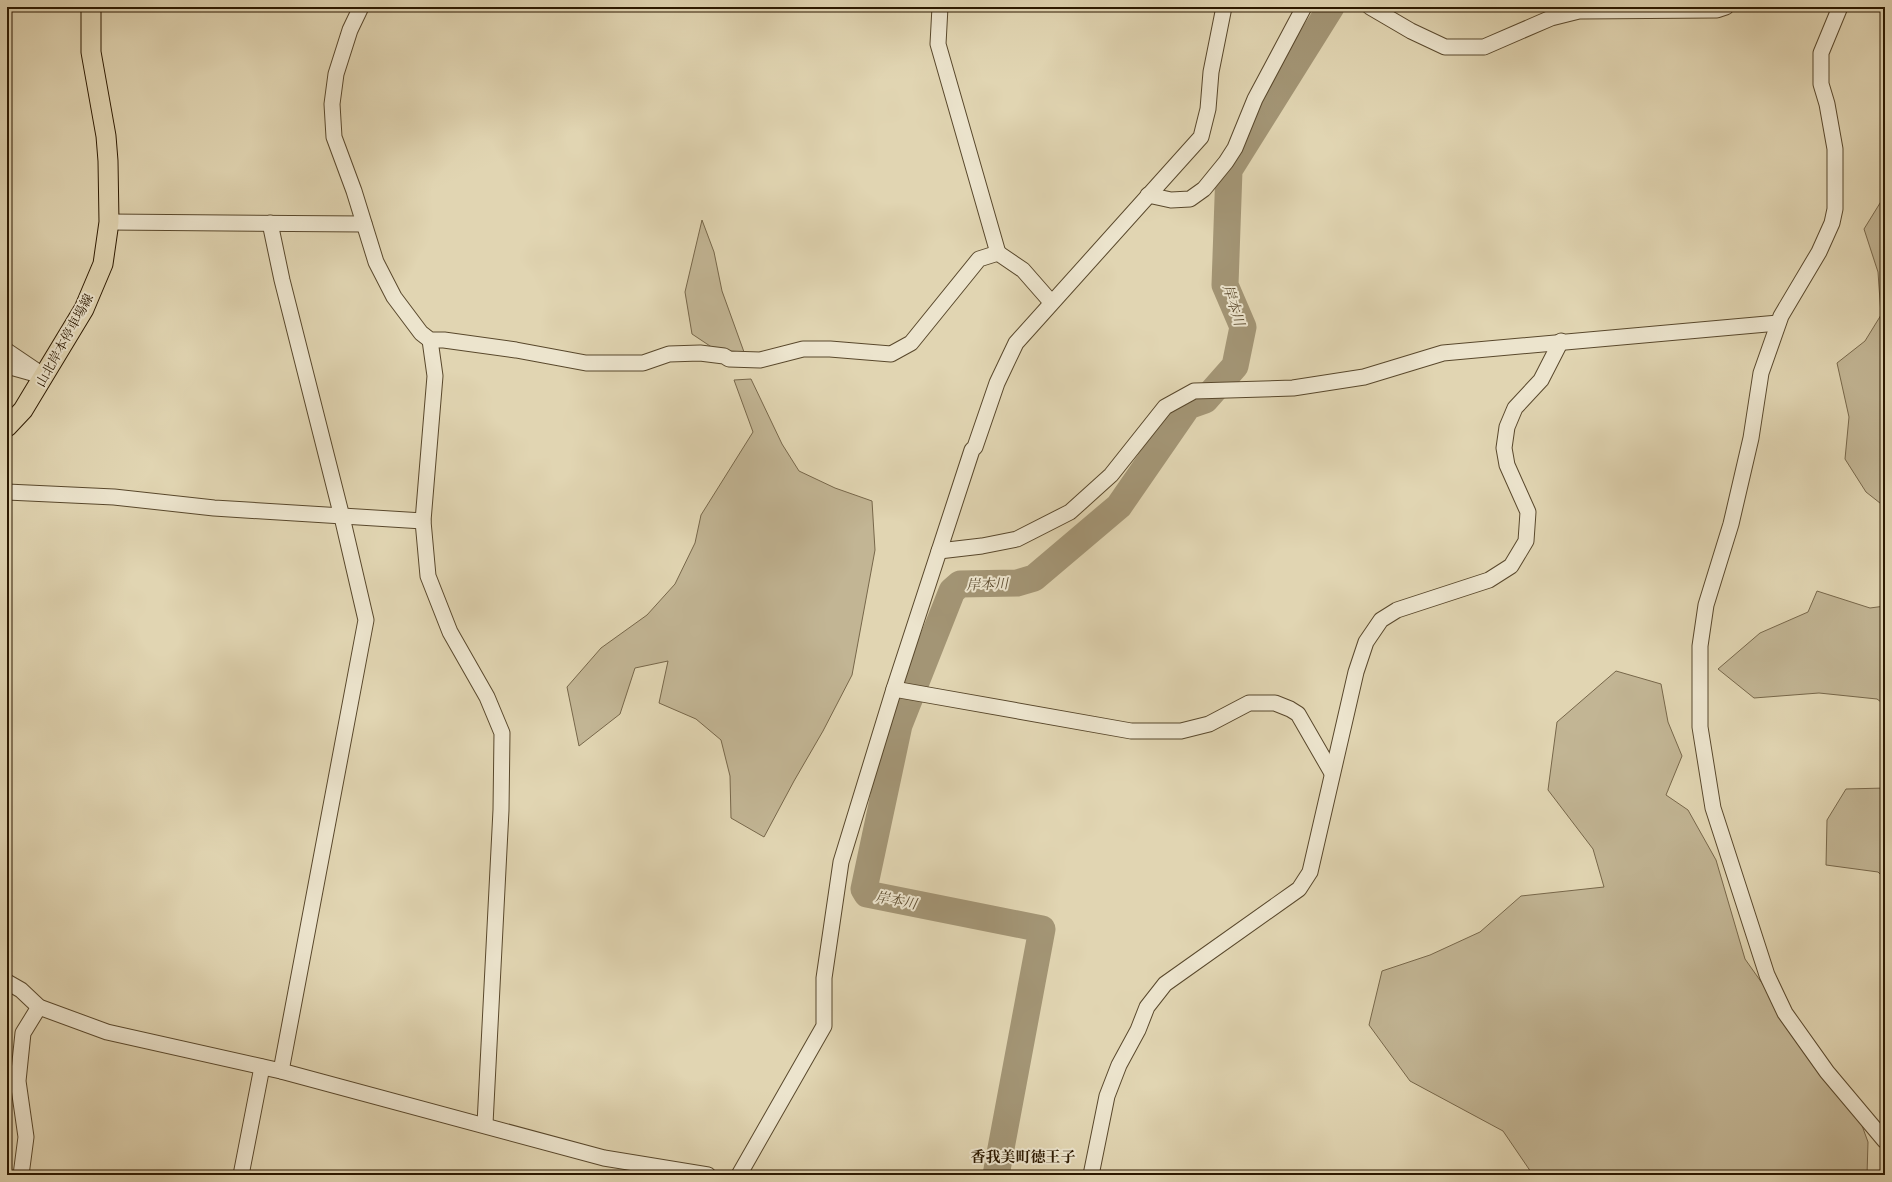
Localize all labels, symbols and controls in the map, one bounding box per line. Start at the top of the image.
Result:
water label: 岸本川 [1219,282,1249,330]
street label: 山北岸本停車場線 [32,291,97,390]
water label: 岸本川 [966,574,1010,594]
water label: 岸本川 [874,887,920,913]
district label: 香我美町徳王子 [970,1147,1076,1166]

